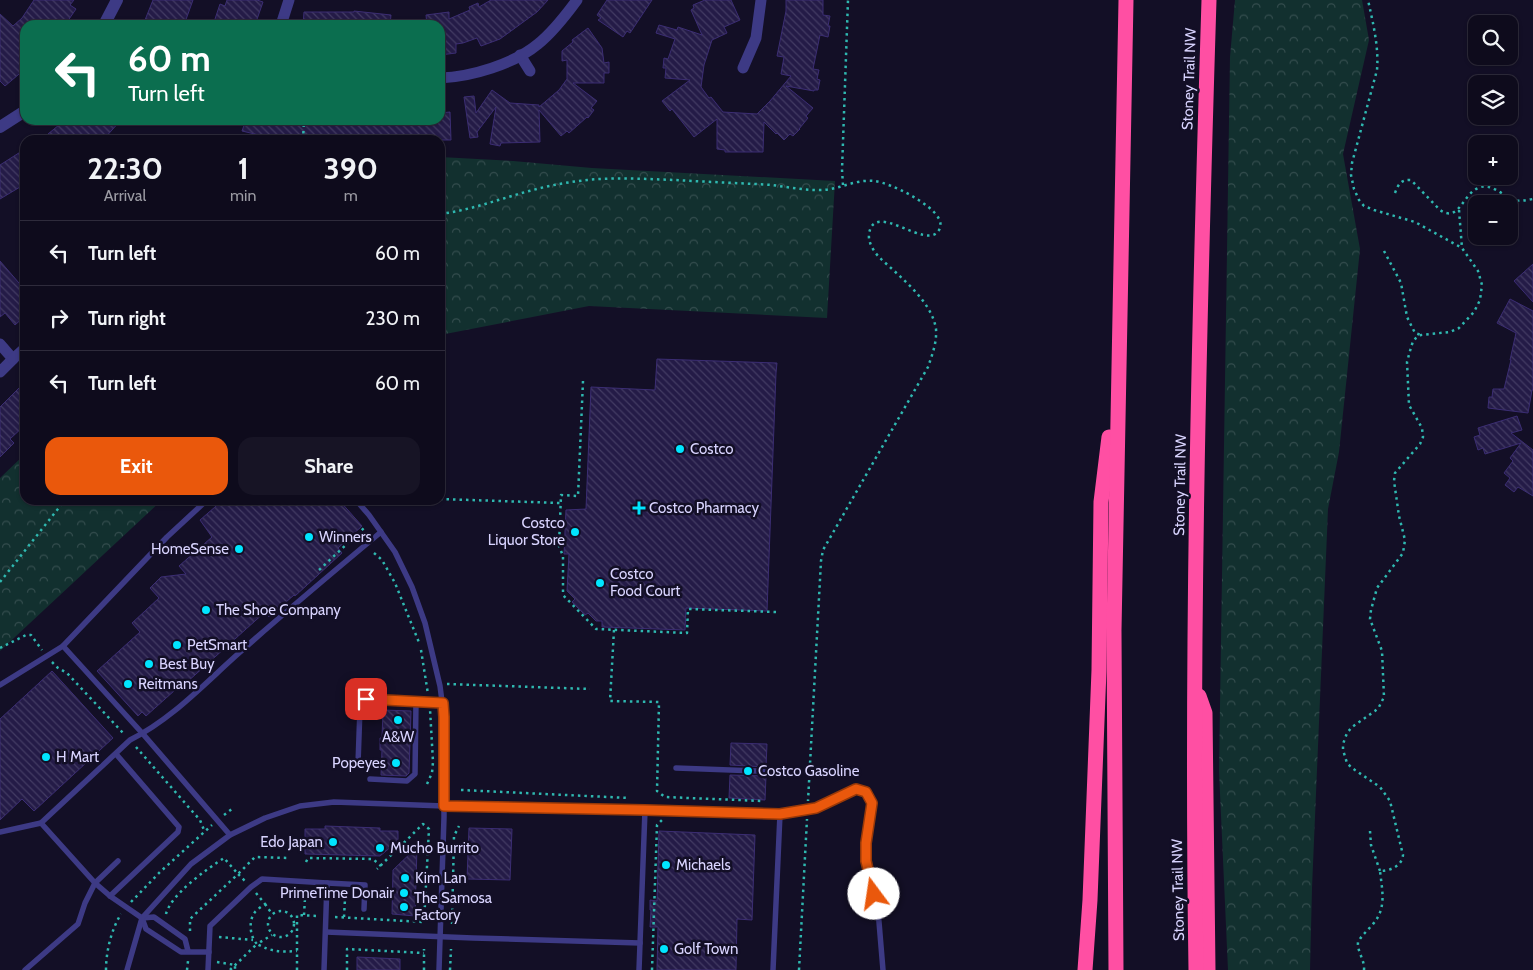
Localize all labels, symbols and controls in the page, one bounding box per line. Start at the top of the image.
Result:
map controls [1468,15,1518,245]
button: search [1468,15,1518,65]
street label: Stoney Trail NW [1178,27,1200,130]
text: 60 m [128,37,211,80]
icon: left [45,40,110,105]
button: layers [1468,75,1518,125]
text: Turn left [128,80,205,107]
button: + [1468,135,1518,185]
text: 22:30 [87,150,163,187]
text: 1 [238,150,249,187]
text: 390 [324,150,378,187]
text: Arrival [104,186,146,205]
text: min [230,186,256,205]
text: m [344,186,358,205]
button: − [1468,195,1518,245]
icon: left [45,239,73,267]
text: Turn left [88,242,156,265]
text: 60 m [375,242,420,265]
icon: right [45,304,73,332]
text: Turn right [88,307,166,330]
text: 230 m [366,307,420,330]
icon: left [45,369,73,397]
text: Turn left [88,372,156,395]
text: 60 m [375,372,420,395]
street label: Stoney Trail NW [1170,433,1190,536]
button: Exit [45,437,228,495]
button: Share [238,437,420,495]
place label: Costco [690,440,733,458]
marker: Costco [674,443,686,455]
place label: Costco Pharmacy [649,499,760,517]
marker: Costco Pharmacy [633,502,645,514]
place label: Costco Liquor Store [488,514,565,549]
marker: Costco Liquor Store [569,526,581,538]
place label: Winners [319,528,372,546]
marker: Winners [303,531,315,543]
place label: HomeSense [151,540,229,558]
marker: HomeSense [233,543,245,555]
place label: Costco Food Court [610,565,680,600]
marker: Costco Food Court [594,577,606,589]
place label: The Shoe Company [216,601,341,619]
marker: The Shoe Company [200,604,212,616]
place label: PetSmart [187,636,247,654]
marker: PetSmart [171,639,183,651]
place label: Best Buy [159,655,215,673]
marker: Best Buy [143,658,155,670]
place label: Reitmans [138,675,198,693]
marker: Reitmans [122,678,134,690]
pin [345,678,387,720]
icon: arrive [352,685,380,713]
marker: A&W [392,714,404,726]
place label: A&W [382,728,415,746]
place label: H Mart [56,748,99,766]
marker: H Mart [40,751,52,763]
place label: Popeyes [332,754,386,772]
marker: Popeyes [390,757,402,769]
place label: Costco Gasoline [758,762,860,780]
marker: Costco Gasoline [742,765,754,777]
place label: Edo Japan [260,833,323,851]
marker: Edo Japan [327,836,339,848]
street label: Stoney Trail NW [1168,838,1188,941]
place label: Mucho Burrito [390,839,479,857]
marker: Mucho Burrito [374,842,386,854]
place label: Michaels [676,856,731,874]
marker: Michaels [660,859,672,871]
position arrow [847,867,899,919]
place label: Kim Lan [415,869,467,887]
marker: Kim Lan [399,872,411,884]
place label: PrimeTime Donair [280,884,394,902]
marker: PrimeTime Donair [398,887,410,899]
place label: The Samosa Factory [414,889,493,924]
marker: The Samosa Factory [398,901,410,913]
place label: Golf Town [674,940,738,958]
marker: Golf Town [658,943,670,955]

